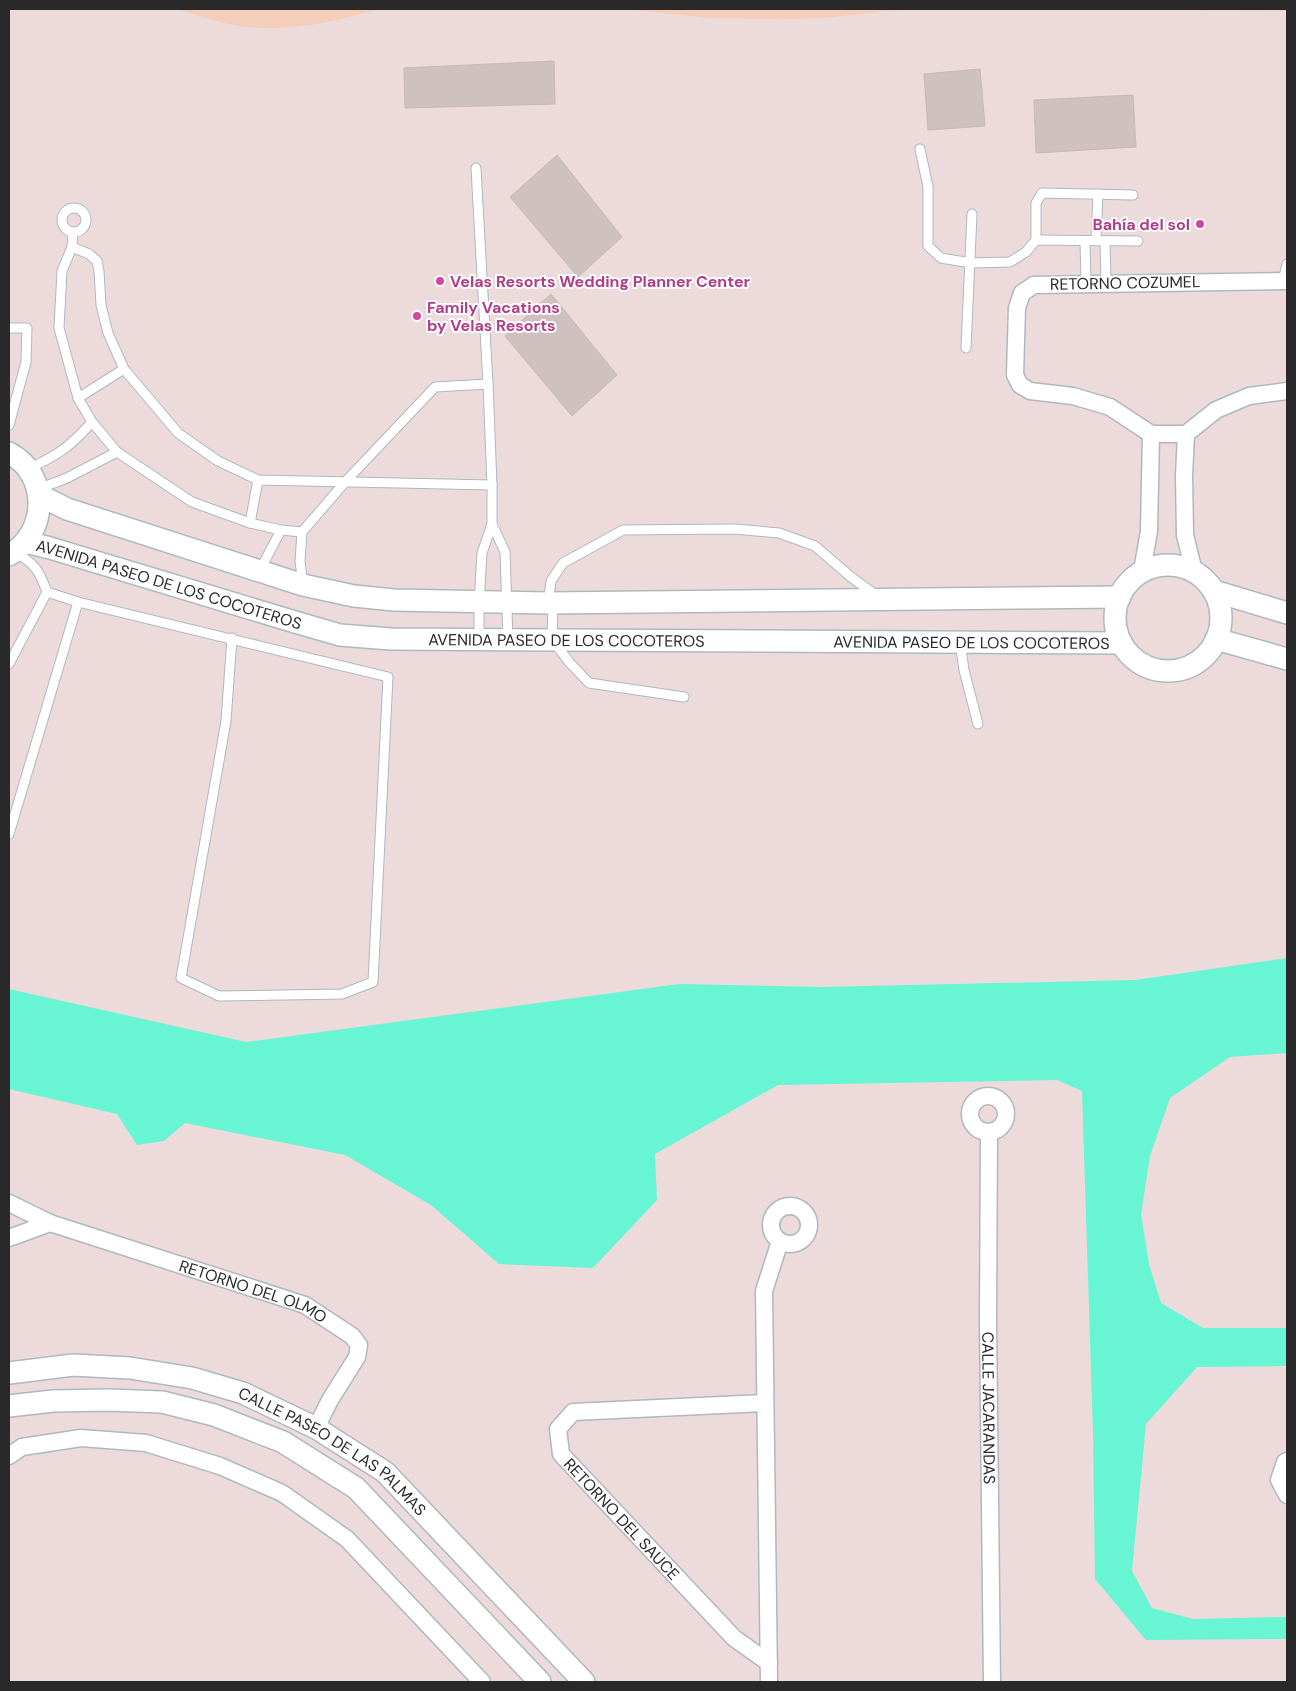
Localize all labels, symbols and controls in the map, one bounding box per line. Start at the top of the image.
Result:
place label: Bahía del sol [1092,214,1190,235]
marker: Bahía del sol [1194,218,1206,230]
place label: Velas Resorts Wedding Planner Center [450,271,751,292]
street label: RETORNO COZUMEL [1050,271,1200,295]
marker: Velas Resorts Wedding Planner Center [434,275,446,287]
place label: Family Vacations by Velas Resorts [427,297,560,336]
marker: Family Vacations by Velas Resorts [411,310,423,322]
street label: AVENIDA PASEO DE LOS COCOTEROS [34,534,304,634]
street label: AVENIDA PASEO DE LOS COCOTEROS [428,629,705,651]
street label: AVENIDA PASEO DE LOS COCOTEROS [833,631,1110,653]
street label: RETORNO DEL OLMO [177,1255,331,1327]
street label: CALLE JACARANDAS [978,1332,1000,1484]
street label: CALLE PASEO DE LAS PALMAS [235,1382,431,1520]
street label: RETORNO DEL SAUCE [560,1453,684,1584]

